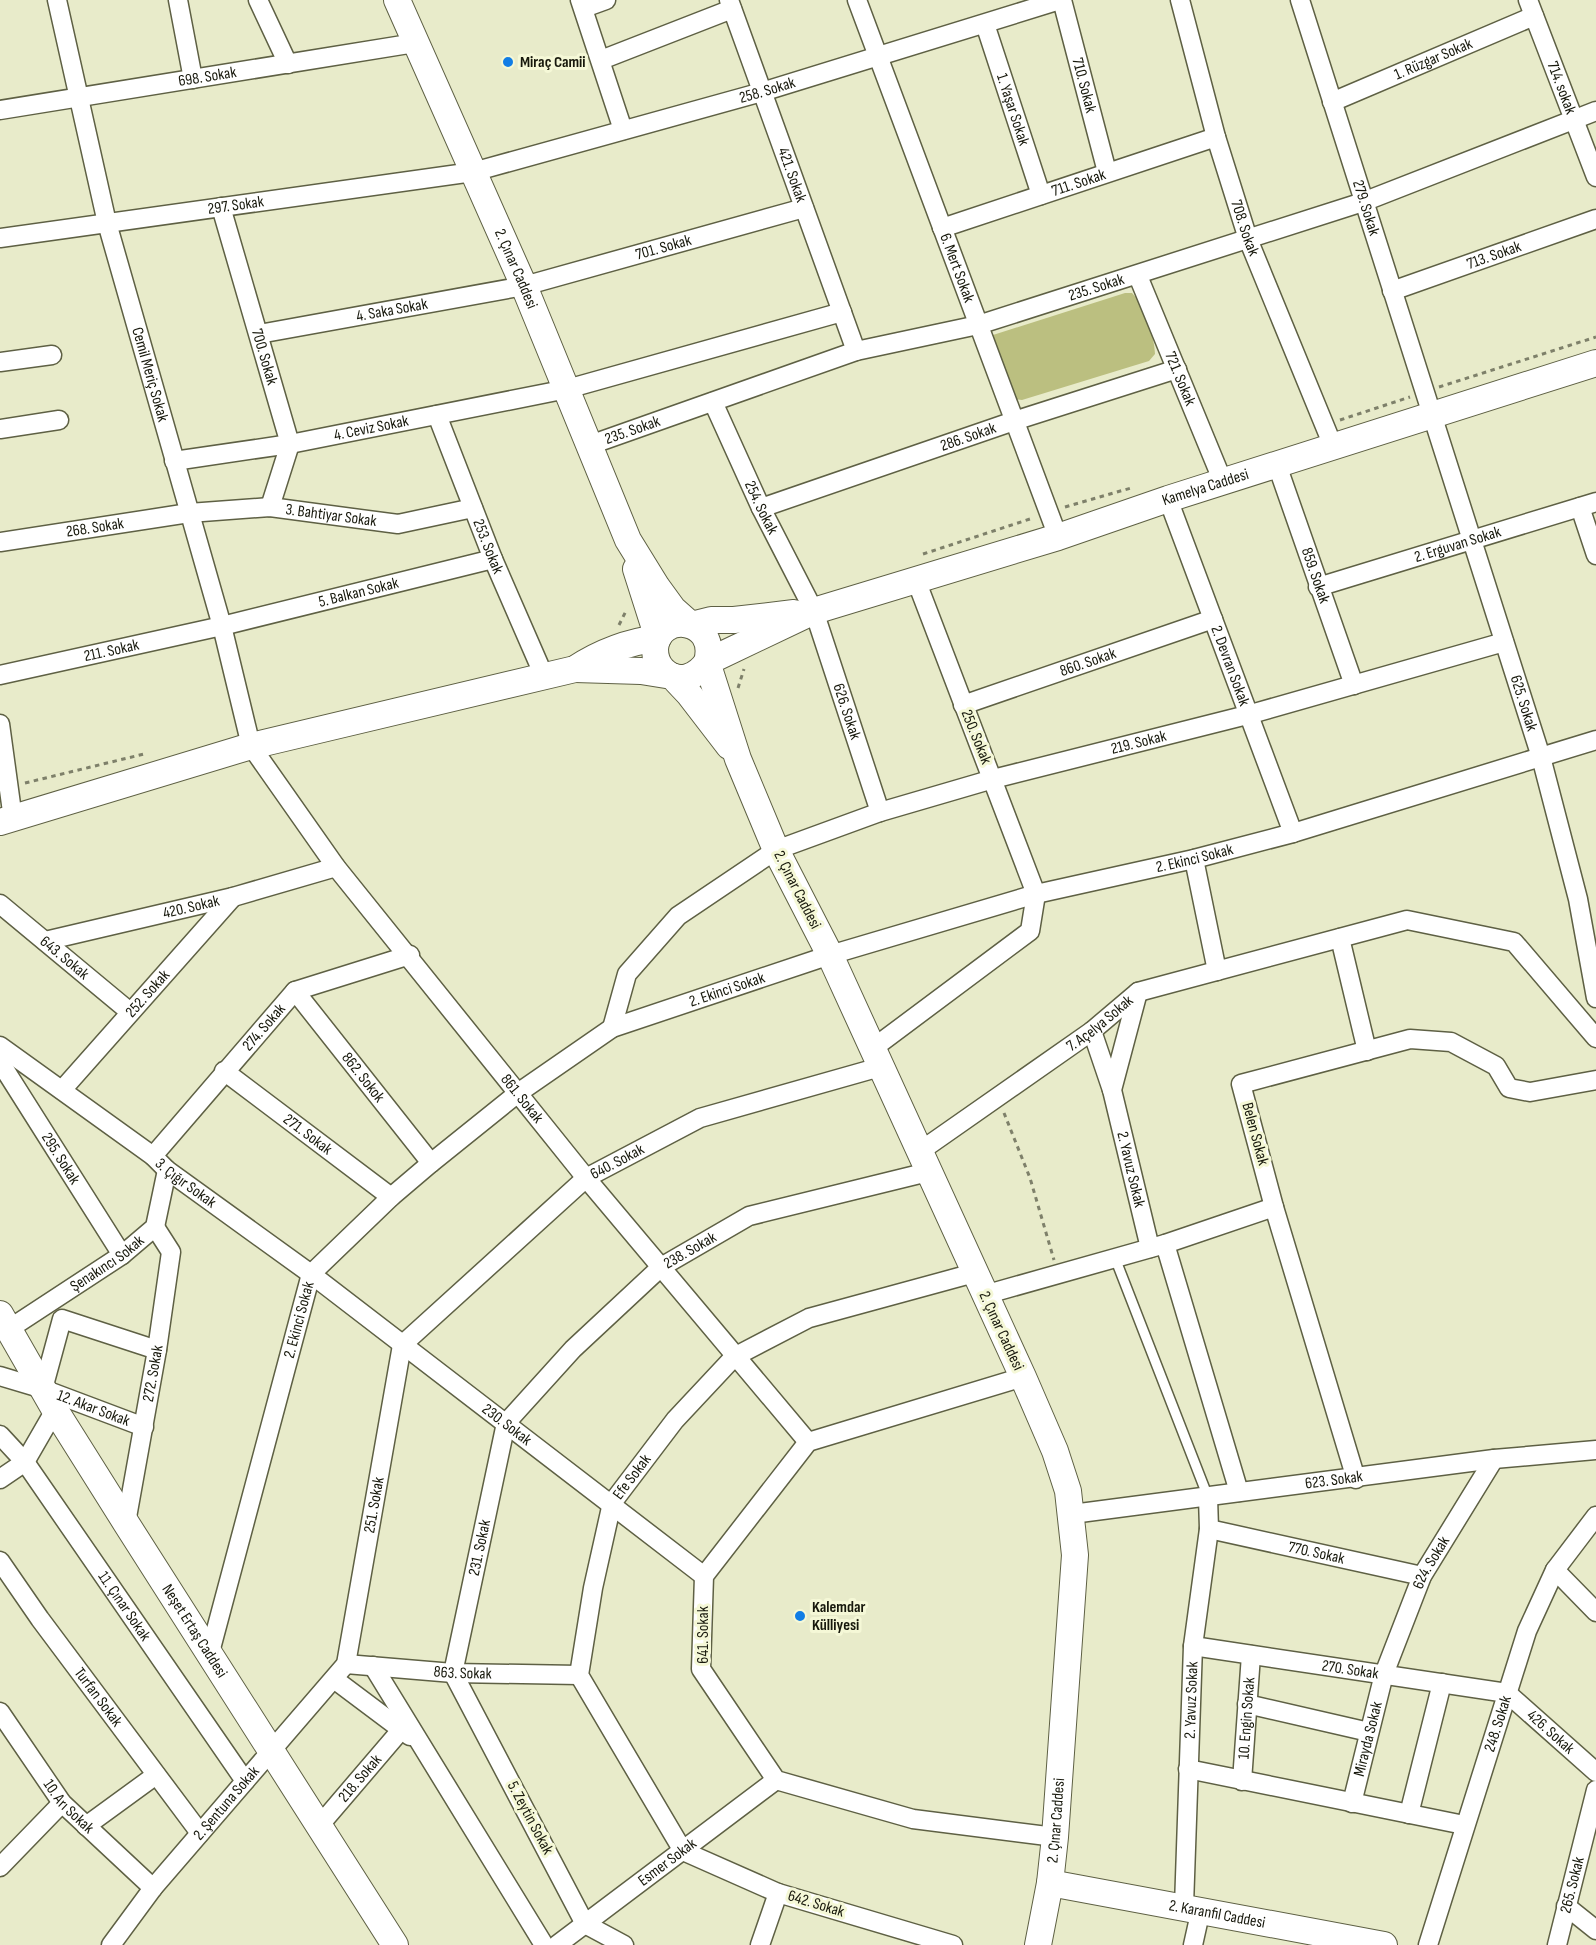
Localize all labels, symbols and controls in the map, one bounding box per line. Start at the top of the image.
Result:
street label: 1. Rüzgar Sokak [1391,34,1475,84]
place label: Miraç Camii [520,53,586,72]
marker: Miraç Camii [501,55,515,69]
street label: 710. Sokak [1068,56,1101,115]
street label: 714. sokak [1543,59,1580,117]
street label: 698. Sokak [177,62,238,91]
street label: 1. Yaşar Sokak [992,71,1034,148]
street label: 258. Sokak [737,73,798,107]
street label: 421. Sokak [774,145,811,205]
street label: 711. Sokak [1049,165,1108,200]
street label: 279. Sokak [1348,178,1384,238]
street label: 297. Sokak [207,192,265,218]
street label: 708. Sokak [1227,197,1263,259]
street label: 2. Çınar Caddesi [490,226,542,312]
street label: 701. Sokak [633,230,693,264]
street label: 6. Mert Sokak [936,231,979,305]
street label: 713. Sokak [1464,237,1524,273]
street label: 235. Sokak [1066,269,1126,305]
street label: 4. Saka Sokak [355,294,429,326]
street label: Cemil Meriç Sokak [128,325,173,424]
street label: 700. Sokak [247,326,282,387]
street label: 721. Sokak [1161,349,1200,408]
street label: 4. Ceviz Sokak [332,411,410,445]
street label: 235. Sokak [602,412,663,448]
street label: 286. Sokak [938,418,998,455]
street label: Kamelya Caddesi [1159,464,1251,510]
street label: 254. Sokak [740,478,782,537]
street label: 3. Bahtiyar Sokak [284,500,378,531]
street label: 268. Sokak [65,514,125,541]
street label: 253. Sokak [469,516,508,577]
street label: 2. Erguvan Sokak [1412,522,1503,566]
street label: 859. Sokak [1297,545,1334,606]
street label: 5. Balkan Sokak [317,573,401,611]
street label: 2. Devran Sokak [1207,623,1254,709]
street label: 211. Sokak [82,635,141,666]
street label: 860. Sokak [1057,644,1118,681]
street label: 625. Sokak [1506,673,1542,734]
street label: 626. Sokak [829,681,865,742]
street label: 250. Sokak [956,707,996,767]
street label: 219. Sokak [1109,726,1168,758]
street label: 2. Ekinci Sokak [1154,840,1235,877]
street label: 2. Çınar Caddesi [769,848,825,932]
street label: 420. Sokak [161,891,221,923]
street label: 643. Sokak [36,932,93,984]
street label: 252. Sokak [122,966,174,1021]
street label: 2. Ekinci Sokak [687,968,767,1011]
street label: 7. Açelya Sokak [1063,991,1137,1055]
street label: 274. Sokak [238,1000,289,1055]
street label: 862. Sokok [338,1048,389,1106]
street label: 861. Sokak [497,1070,548,1127]
street label: Belen Sokak [1238,1101,1272,1167]
street label: 271. Sokak [279,1110,336,1159]
street label: 295. Sokak [37,1129,84,1188]
street label: 2. Yavuz Sokak [1113,1130,1149,1209]
street label: 640. Sokak [587,1140,647,1184]
street label: 3. Çığır Sokak [151,1154,220,1212]
street label: 238. Sokak [660,1228,720,1273]
street label: Şenakıncı Sokak [67,1231,148,1296]
street label: 2. Ekinci Sokak [279,1279,318,1360]
street label: 2. Çınar Caddesi [974,1288,1028,1374]
street label: 272. Sokak [138,1344,167,1403]
street label: 12. Akar Sokak [55,1386,133,1430]
street label: 230. Sokak [478,1400,536,1450]
street label: Efe Sokak [609,1450,655,1503]
street label: 623. Sokak [1304,1467,1364,1493]
street label: 251. Sokak [360,1475,388,1534]
street label: 231. Sokak [464,1518,495,1577]
street label: 624. Sokak [1408,1533,1454,1592]
street label: 770. Sokak [1287,1537,1346,1568]
street label: 11. Çınar Sokak [94,1568,155,1645]
street label: Neşet Ertaş Caddesi [158,1581,232,1681]
place label: Kalemdar Külliyesi [812,1598,865,1635]
street label: 641. Sokak [694,1606,713,1664]
marker: Kalemdar Külliyesi [793,1609,807,1623]
street label: 270. Sokak [1321,1656,1380,1683]
street label: 2. Yavuz Sokak [1180,1661,1202,1739]
street label: 863. Sokak [433,1662,492,1683]
street label: Turfan Sokak [70,1664,127,1730]
street label: 10. Engin Sokak [1234,1677,1259,1760]
street label: 248. Sokak [1480,1693,1515,1754]
street label: Mirayda Sokak [1349,1700,1386,1778]
street label: 426. Sokak [1523,1706,1579,1758]
street label: 218. Sokak [334,1750,386,1806]
street label: 2. Şentuna Sokak [189,1762,263,1844]
street label: 10. Arı Sokak [39,1776,98,1838]
street label: 2. Çınar Caddesi [1043,1777,1069,1864]
street label: 5. Zeytin Sokak [503,1778,557,1858]
street label: Esmer Sokak [634,1834,700,1890]
street label: 265. Sokak [1556,1855,1588,1915]
street label: 642. Sokak [785,1886,847,1922]
street label: 2. Karanfil Caddesi [1167,1896,1267,1932]

